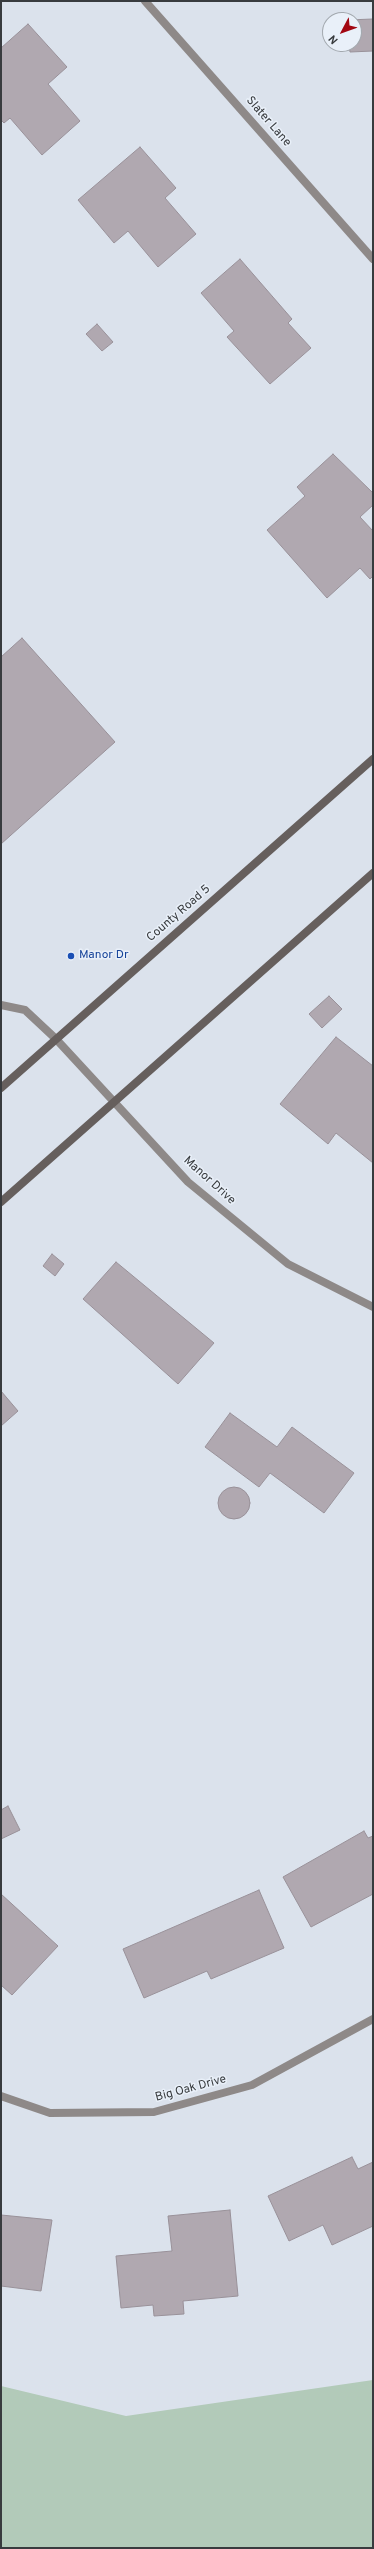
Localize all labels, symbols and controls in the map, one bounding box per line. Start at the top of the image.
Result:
north arrow [322,12,362,52]
text: N [326,32,342,47]
street label: Slater Lane [242,94,294,150]
street label: County Road 5 [144,882,214,946]
place label: Manor Dr [79,949,129,963]
marker: Manor Dr [66,951,76,961]
street label: Manor Drive [180,1154,238,1208]
street label: Big Oak Drive [154,2073,228,2105]

